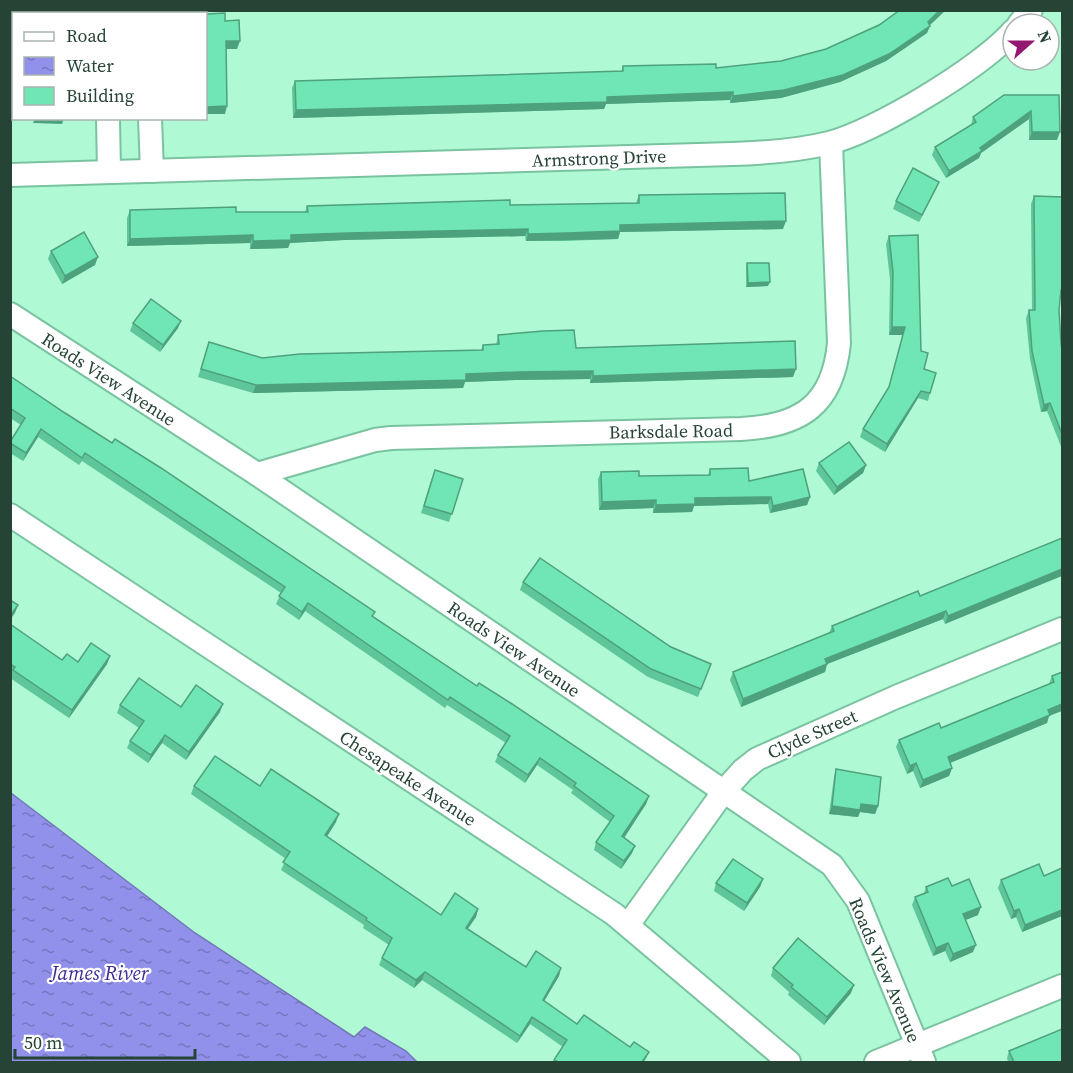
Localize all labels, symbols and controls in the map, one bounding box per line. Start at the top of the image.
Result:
legend [12,12,207,120]
north arrow [1001,12,1061,72]
text: Road [66,23,107,48]
text: N [1033,27,1057,46]
text: Water [66,53,114,78]
text: Building [66,83,134,108]
street label: Armstrong Drive [531,143,667,173]
street label: Roads View Avenue [37,326,181,432]
street label: Barksdale Road [609,417,733,445]
street label: Roads View Avenue [443,595,585,703]
street label: Clyde Street [763,703,861,765]
street label: Chesapeake Avenue [335,724,481,832]
street label: Roads View Avenue [843,894,927,1046]
water label: James River [48,959,150,987]
scale bar [15,1022,195,1060]
text: 50 m [24,1030,62,1055]

